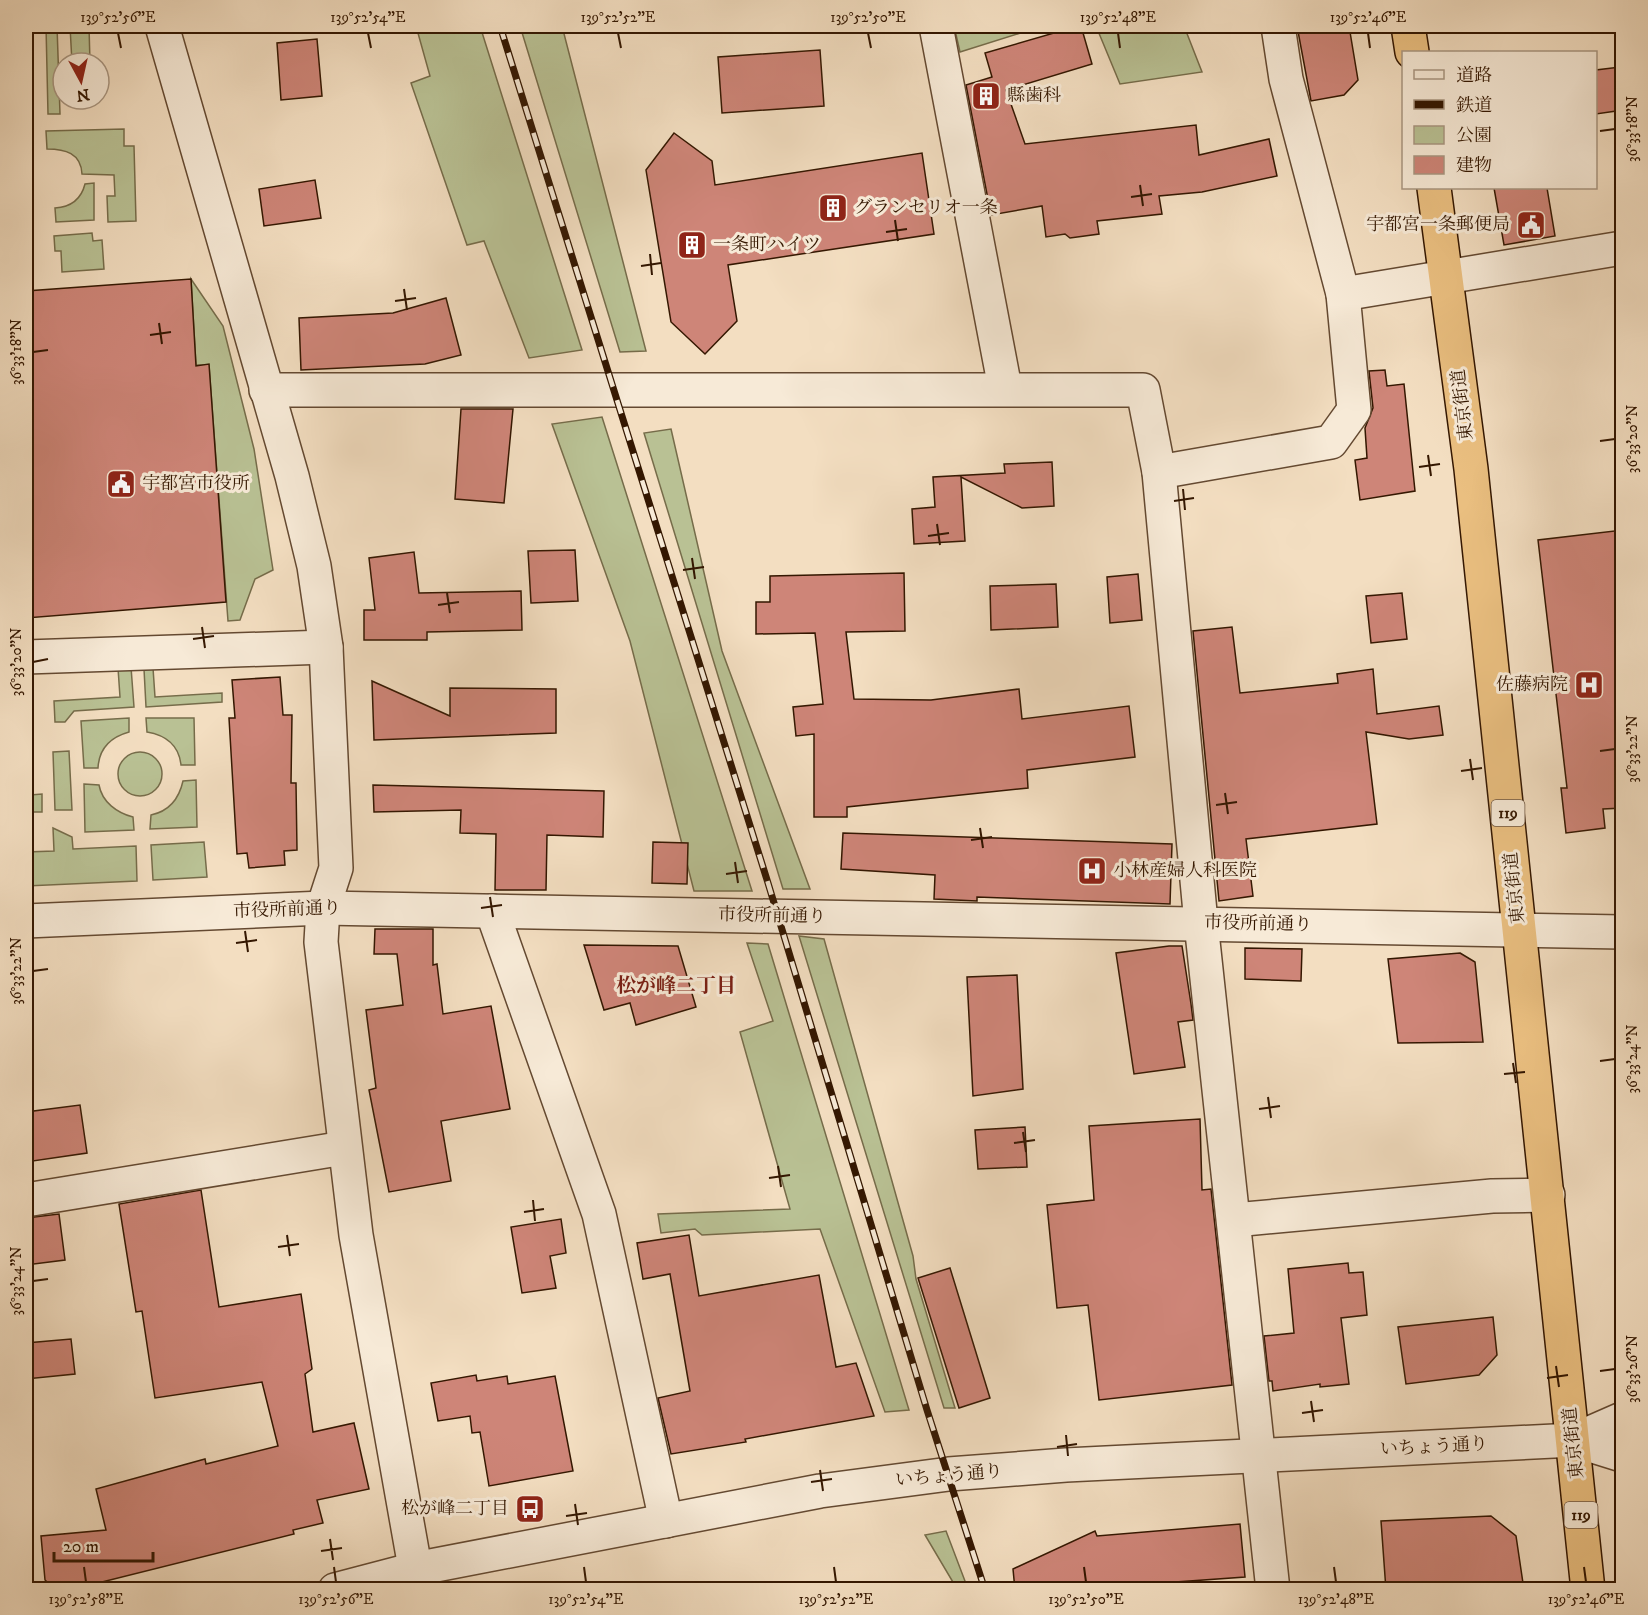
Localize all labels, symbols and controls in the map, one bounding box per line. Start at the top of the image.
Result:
text: 139°52'56"E [80,8,156,27]
text: 139°52'54"E [330,8,406,27]
text: 139°52'52"E [581,8,656,27]
text: 139°52'50"E [830,8,906,27]
text: 139°52'48"E [1080,8,1157,27]
text: 139°52'46"E [1330,8,1407,27]
north arrow [51,51,111,111]
legend [1402,51,1597,189]
text: 道路 [1456,65,1492,87]
building icon: 縣歯科 [970,80,1002,112]
text: N [75,84,91,106]
place label: 縣歯科 [1007,85,1061,107]
text: 鉄道 [1456,95,1492,117]
text: 36°33'18"N [1623,96,1642,162]
text: 公園 [1456,125,1492,147]
text: 建物 [1456,155,1492,177]
building icon: グランセリオ一条 [817,192,849,224]
place label: グランセリオ一条 [854,197,998,219]
public building icon: 宇都宮一条郵便局 [1515,209,1547,241]
place label: 宇都宮一条郵便局 [1366,214,1510,236]
building icon: 一条町ハイツ [676,229,708,261]
place label: 一条町ハイツ [713,234,821,256]
text: 36°33'18"N [7,319,26,385]
street label: 東京街道 [1448,368,1478,442]
text: 36°33'20"N [1623,405,1642,473]
public building icon: 宇都宮市役所 [105,468,137,500]
place label: 宇都宮市役所 [142,473,250,495]
text: 36°33'20"N [7,628,26,696]
hospital icon: 佐藤病院 [1573,669,1605,701]
place label: 佐藤病院 [1496,674,1568,696]
text: 36°33'22"N [1623,715,1642,783]
road number: 119 [1492,800,1524,826]
street label: 東京街道 [1500,851,1530,925]
hospital icon: 小林産婦人科医院 [1076,855,1108,887]
place label: 小林産婦人科医院 [1113,860,1257,882]
street label: 市役所前通り [233,897,341,923]
street label: 市役所前通り [718,904,826,928]
street label: 市役所前通り [1204,912,1312,936]
text: 36°33'22"N [7,937,26,1005]
district label: 松が峰二丁目 [616,974,736,999]
text: 36°33'24"N [1623,1025,1642,1094]
text: 36°33'24"N [7,1247,26,1316]
text: 36°33'26"N [1623,1335,1642,1403]
street label: 東京街道 [1559,1406,1589,1480]
street label: いちょう通り [1379,1433,1489,1461]
street label: いちょう通り [894,1460,1004,1492]
bus stop icon: 松が峰二丁目 [514,1493,546,1525]
place label: 松が峰二丁目 [401,1498,509,1520]
road number: 119 [1564,1502,1598,1528]
scale bar [54,1525,153,1563]
text: 20 m [63,1536,99,1558]
text: 139°52'58"E [48,1590,124,1609]
text: 139°52'56"E [298,1590,374,1609]
text: 139°52'54"E [548,1590,624,1609]
text: 139°52'52"E [799,1590,874,1609]
text: 139°52'50"E [1048,1590,1124,1609]
text: 139°52'48"E [1298,1590,1375,1609]
text: 139°52'46"E [1548,1590,1625,1609]

